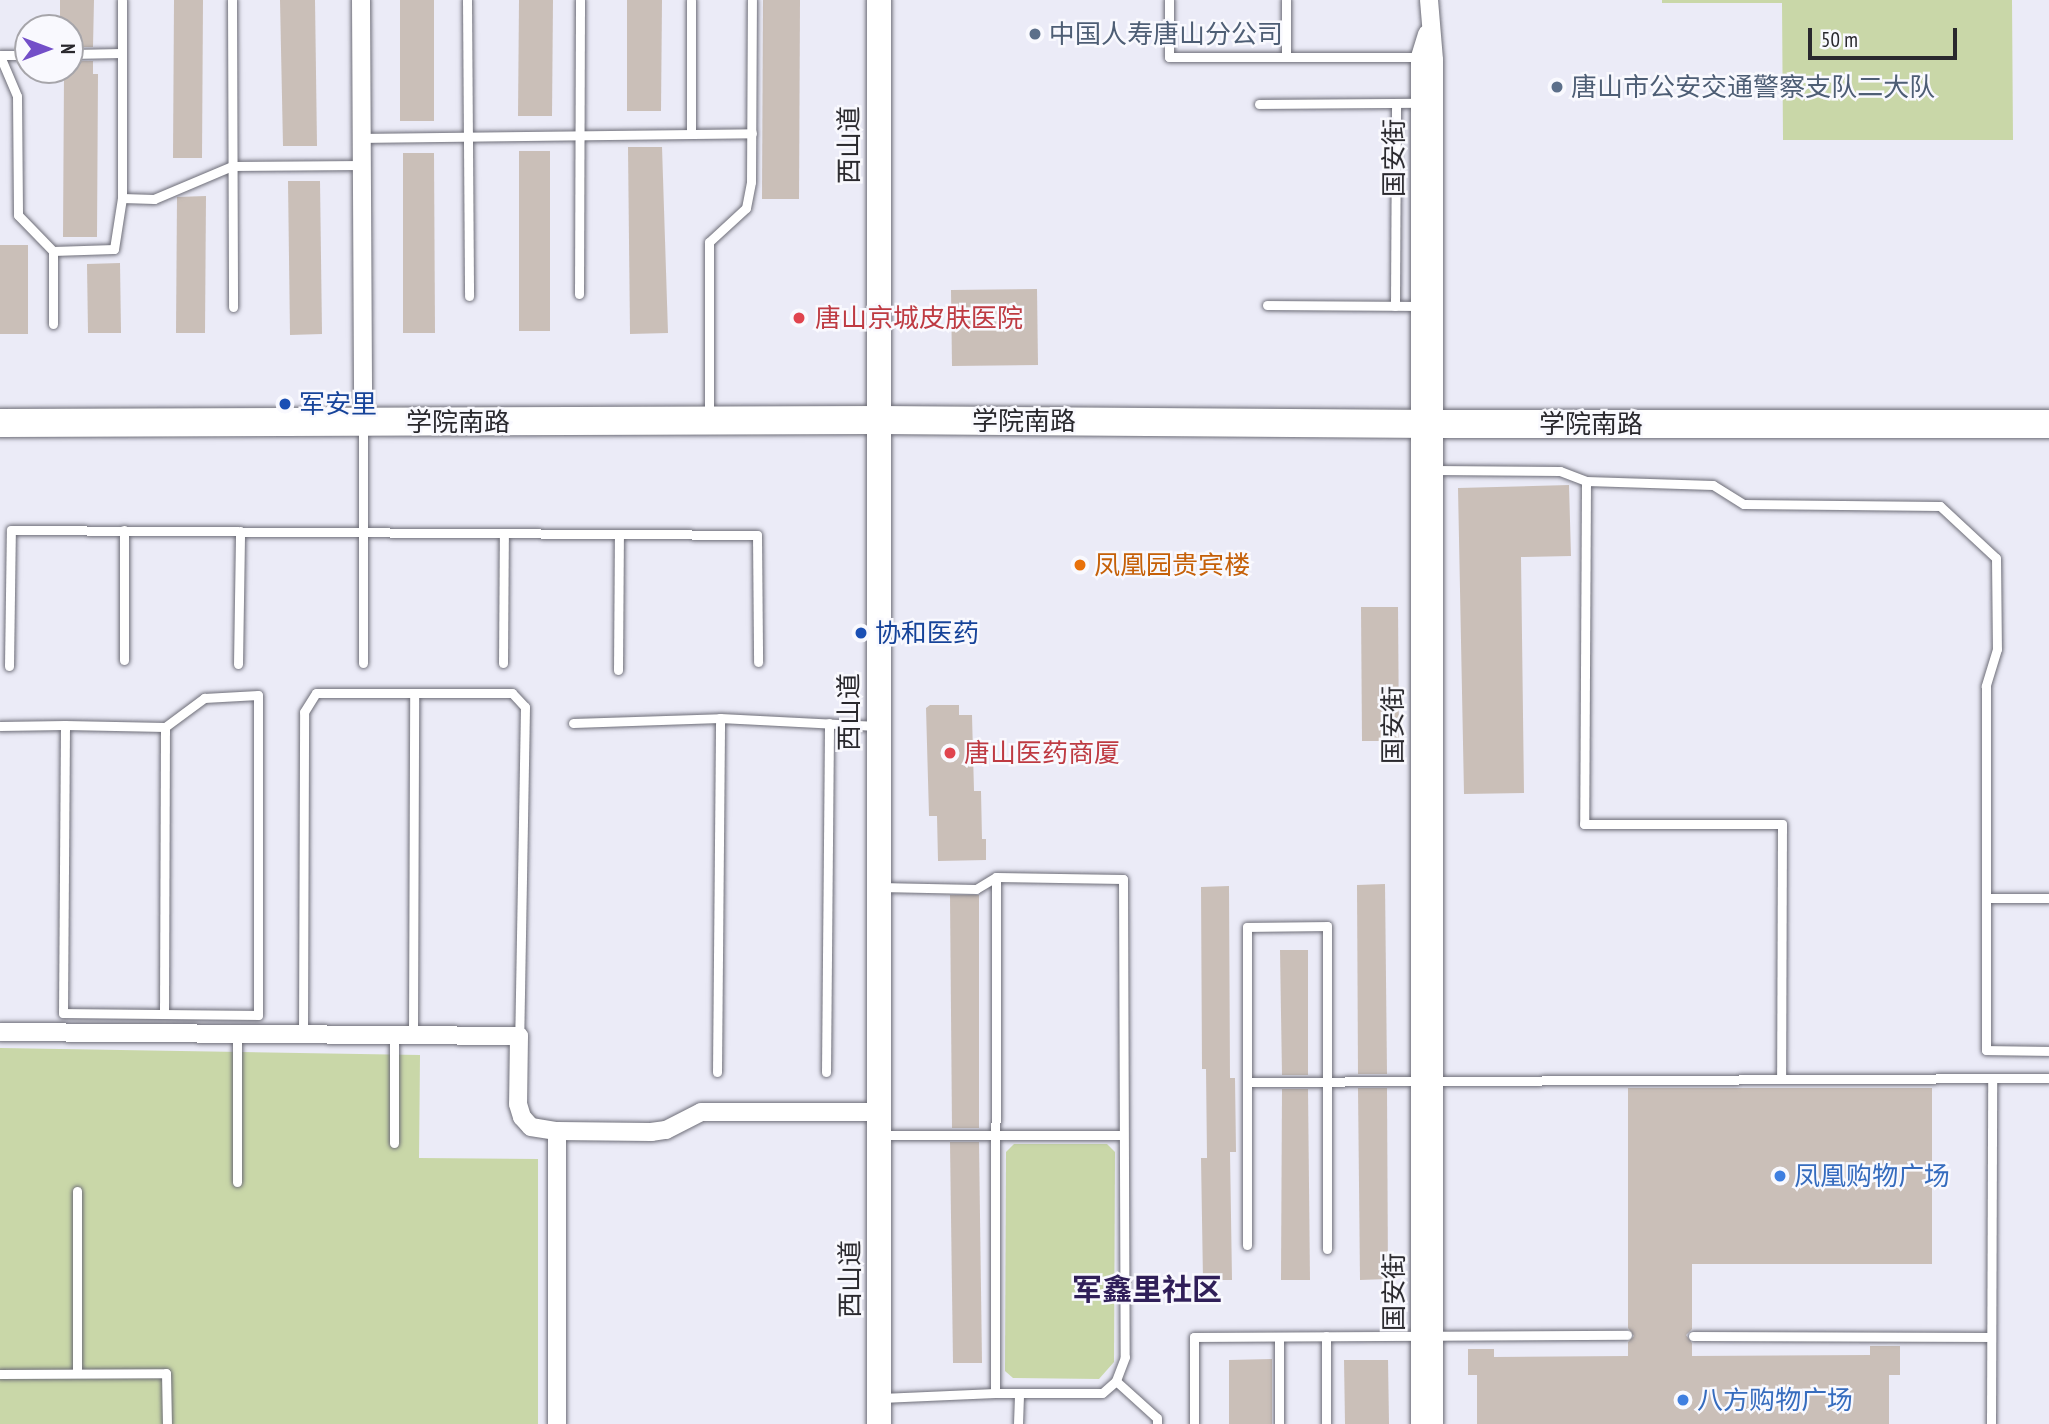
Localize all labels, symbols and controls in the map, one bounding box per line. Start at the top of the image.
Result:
north arrow [14,14,84,84]
scale bar [1811,14,1960,58]
place label: 中国人寿唐山分公司 [1049,18,1283,50]
marker: 中国人寿唐山分公司 [1027,26,1043,42]
text: 50 m [1821,26,1858,53]
text: N [56,44,80,54]
place label: 唐山市公安交通警察支队二大队 [1571,71,1935,103]
marker: 唐山市公安交通警察支队二大队 [1549,79,1565,95]
street label: 西山道 [833,106,865,184]
street label: 国安街 [1378,119,1410,197]
place label: 唐山京城皮肤医院 [815,302,1023,334]
marker: 唐山京城皮肤医院 [789,308,809,328]
place label: 军安里 [299,388,377,420]
marker: 军安里 [277,396,293,412]
street label: 学院南路 [972,405,1076,437]
street label: 学院南路 [406,406,510,438]
street label: 学院南路 [1539,408,1643,440]
place label: 凤凰园贵宾楼 [1094,549,1250,581]
marker: 凤凰园贵宾楼 [1072,557,1088,573]
place label: 协和医药 [875,617,979,649]
marker: 协和医药 [853,625,869,641]
street label: 西山道 [833,673,865,751]
street label: 国安街 [1377,686,1409,764]
place label: 唐山医药商厦 [964,737,1120,769]
marker: 唐山医药商厦 [942,745,958,761]
place label: 凤凰购物广场 [1794,1160,1950,1192]
marker: 凤凰购物广场 [1772,1168,1788,1184]
street label: 西山道 [834,1240,866,1318]
street label: 国安街 [1378,1253,1410,1331]
district label: 军鑫里社区 [1072,1271,1222,1307]
place label: 八方购物广场 [1697,1384,1853,1416]
marker: 八方购物广场 [1675,1392,1691,1408]

